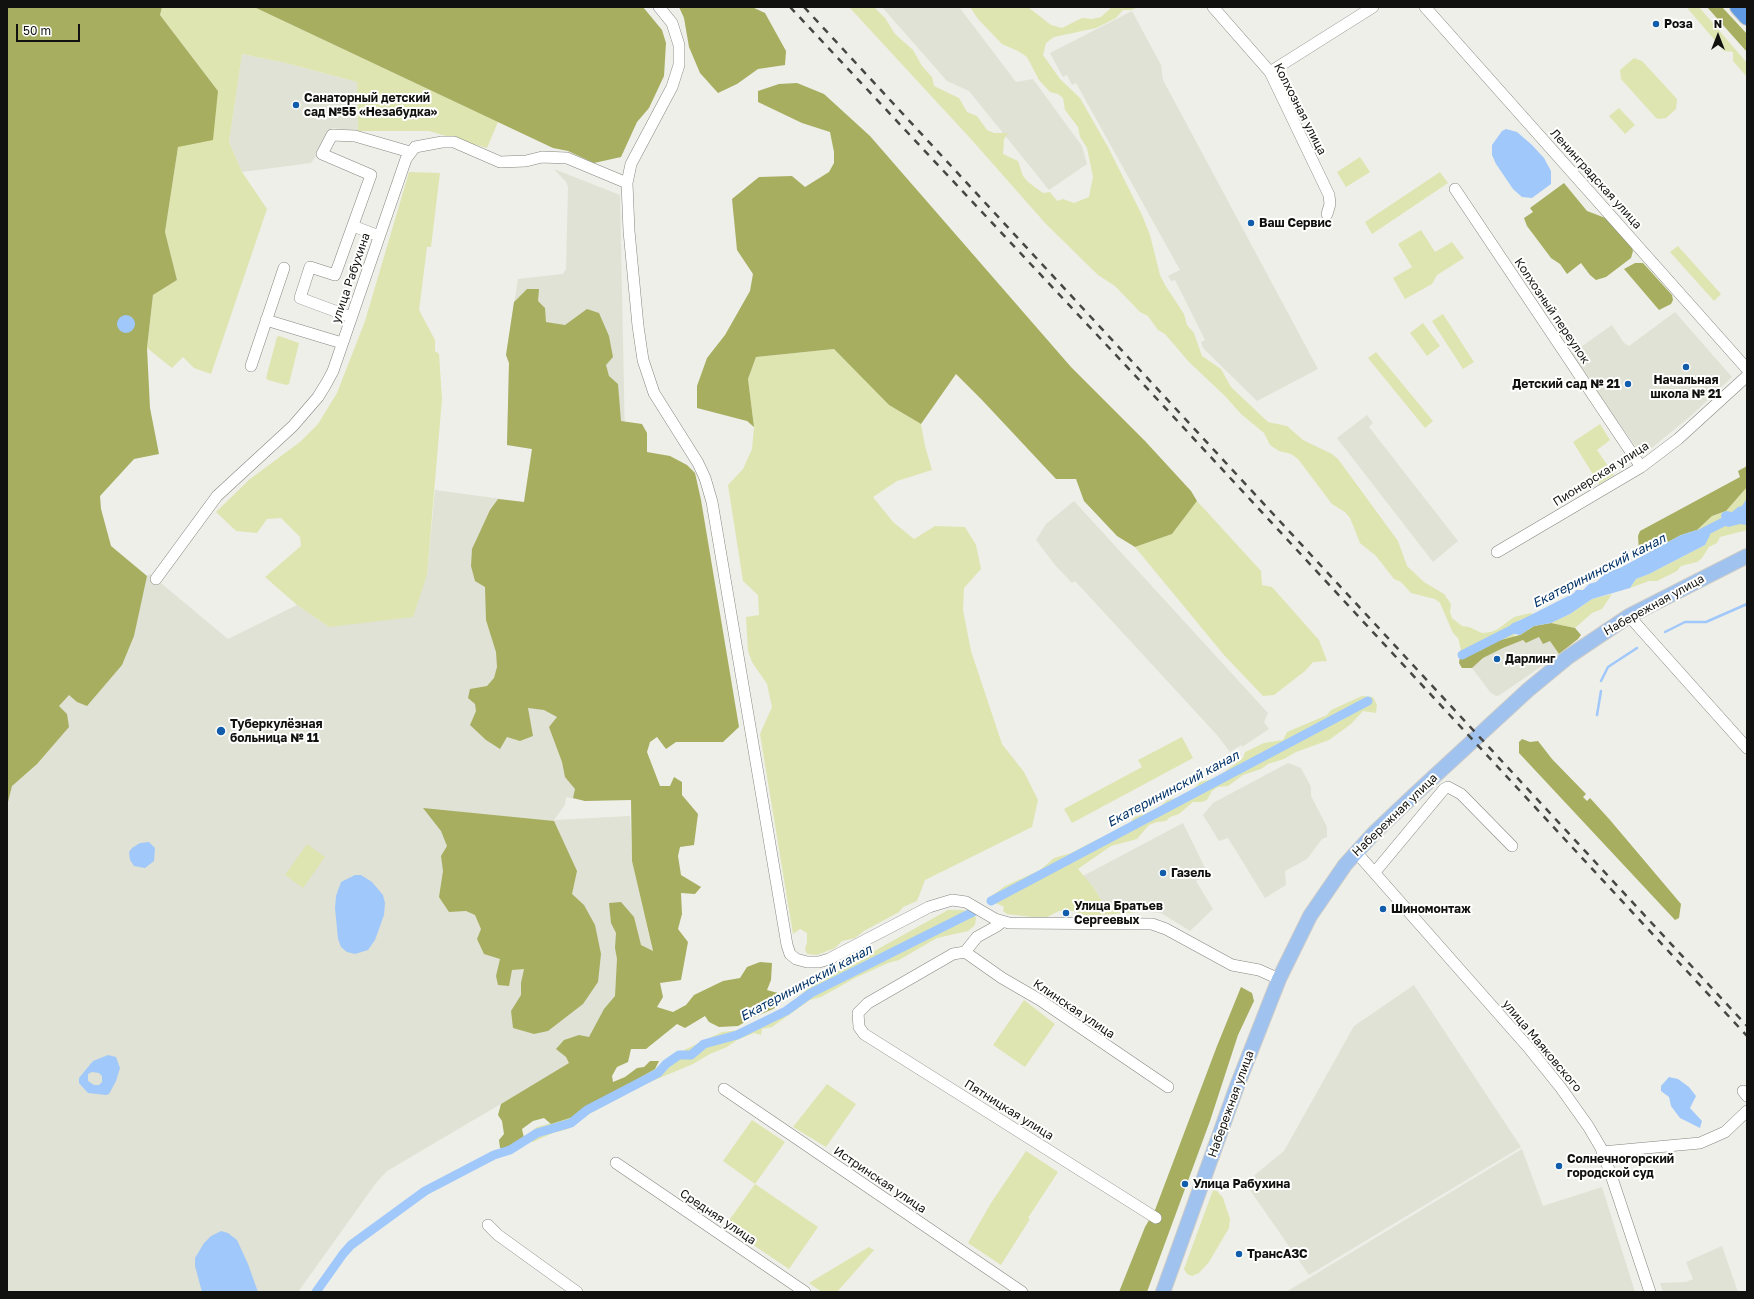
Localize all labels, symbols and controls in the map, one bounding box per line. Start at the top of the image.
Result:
scale bar [18,16,82,42]
north arrow [1698,16,1738,56]
place label: Роза [1664,17,1693,31]
text: N [1714,17,1722,30]
marker: Роза [1651,19,1661,29]
text: 50 m [23,23,51,38]
street label: Колхозная улица [1271,61,1329,157]
place label: Санаторный детский сад №55 «Незабудка» [304,91,437,119]
marker: Санаторный детский сад №55 «Незабудка» [291,100,301,110]
street label: Ленинградская улица [1547,126,1645,232]
place label: Ваш Сервис [1259,216,1332,230]
marker: Ваш Сервис [1246,218,1256,228]
street label: улица Рабухина [329,231,373,325]
street label: Колхозный переулок [1511,255,1593,367]
marker: Начальная школа № 21 [1681,362,1691,372]
place label: Начальная школа № 21 [1651,373,1721,401]
place label: Детский сад № 21 [1512,377,1620,391]
marker: Детский сад № 21 [1623,379,1633,389]
street label: Пионерская улица [1550,439,1652,509]
water label: Екатерининский канал [1530,531,1668,611]
street label: Набережная улица [1601,571,1707,639]
place label: Дарлинг [1505,652,1556,666]
marker: Дарлинг [1492,654,1502,664]
place label: Туберкулёзная больница № 11 [230,717,322,745]
marker: Туберкулёзная больница № 11 [215,725,227,737]
water label: Екатерининский канал [1104,748,1242,830]
street label: Набережная улица [1349,771,1441,859]
place label: Газель [1171,866,1211,880]
marker: Газель [1158,868,1168,878]
place label: Улица Братьев Сергеевых [1074,899,1163,927]
place label: Шиномонтаж [1391,902,1471,916]
marker: Шиномонтаж [1378,904,1388,914]
marker: Улица Братьев Сергеевых [1061,908,1071,918]
water label: Екатерининский канал [737,942,875,1024]
street label: Клинская улица [1030,976,1118,1042]
street label: улица Маяковского [1499,997,1585,1095]
street label: Набережная улица [1205,1049,1257,1159]
street label: Пятницкая улица [962,1077,1056,1143]
street label: Истринская улица [831,1144,929,1216]
place label: Солнечногорский городской суд [1567,1152,1674,1180]
marker: Солнечногорский городской суд [1554,1161,1564,1171]
place label: Улица Рабухина [1193,1177,1290,1191]
marker: Улица Рабухина [1180,1179,1190,1189]
street label: Средняя улица [677,1186,759,1248]
place label: ТрансАЗС [1247,1247,1308,1261]
marker: ТрансАЗС [1234,1249,1244,1259]

